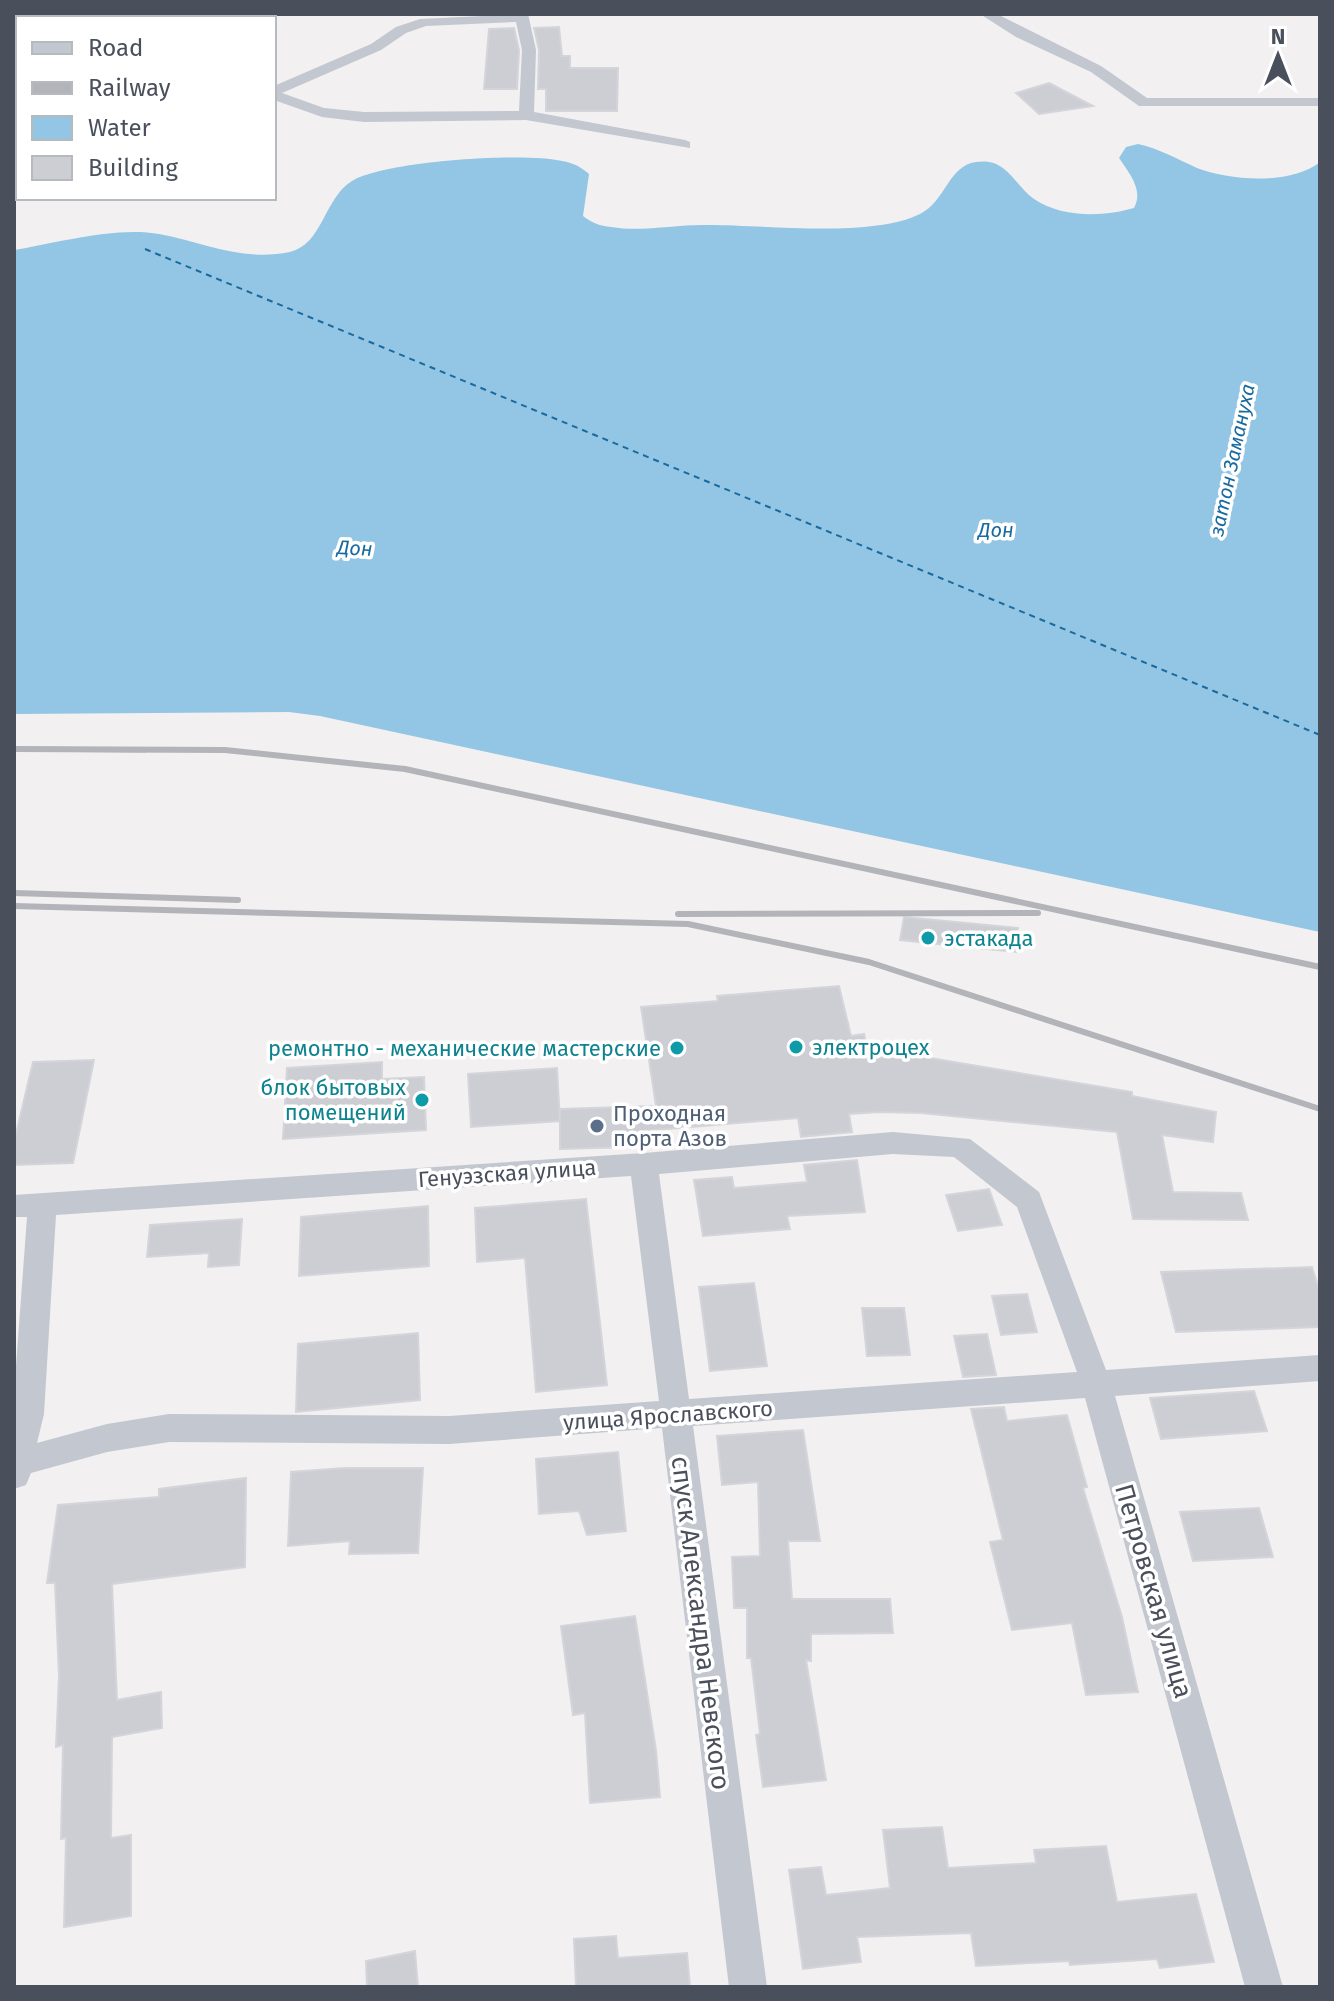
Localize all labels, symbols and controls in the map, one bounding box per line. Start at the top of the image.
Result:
legend [16,16,276,200]
north arrow [1238,16,1318,96]
text: N [1271,23,1285,50]
text: Road [88,34,143,62]
text: Railway [88,74,171,102]
text: Water [88,114,152,142]
text: Building [88,154,178,182]
water label: затон Замануха [1204,382,1260,539]
water label: Дон [976,518,1014,542]
water label: Дон [335,535,373,561]
place label: эстакада [944,925,1033,952]
marker: эстакада [919,929,937,947]
place label: электроцех [812,1034,930,1061]
place label: ремонтно - механические мастерские [268,1035,661,1062]
marker: электроцех [787,1038,805,1056]
marker: ремонтно - механические мастерские [668,1039,686,1057]
place label: блок бытовых помещений [260,1074,406,1126]
marker: блок бытовых помещений [413,1091,431,1109]
place label: Проходная порта Азов [613,1100,727,1152]
marker: Проходная порта Азов [588,1117,606,1135]
street label: Генуэзская улица [417,1154,597,1193]
street label: улица Ярославского [562,1395,774,1436]
street label: спуск Александра Невского [665,1454,736,1792]
street label: Петровская улица [1108,1480,1199,1702]

